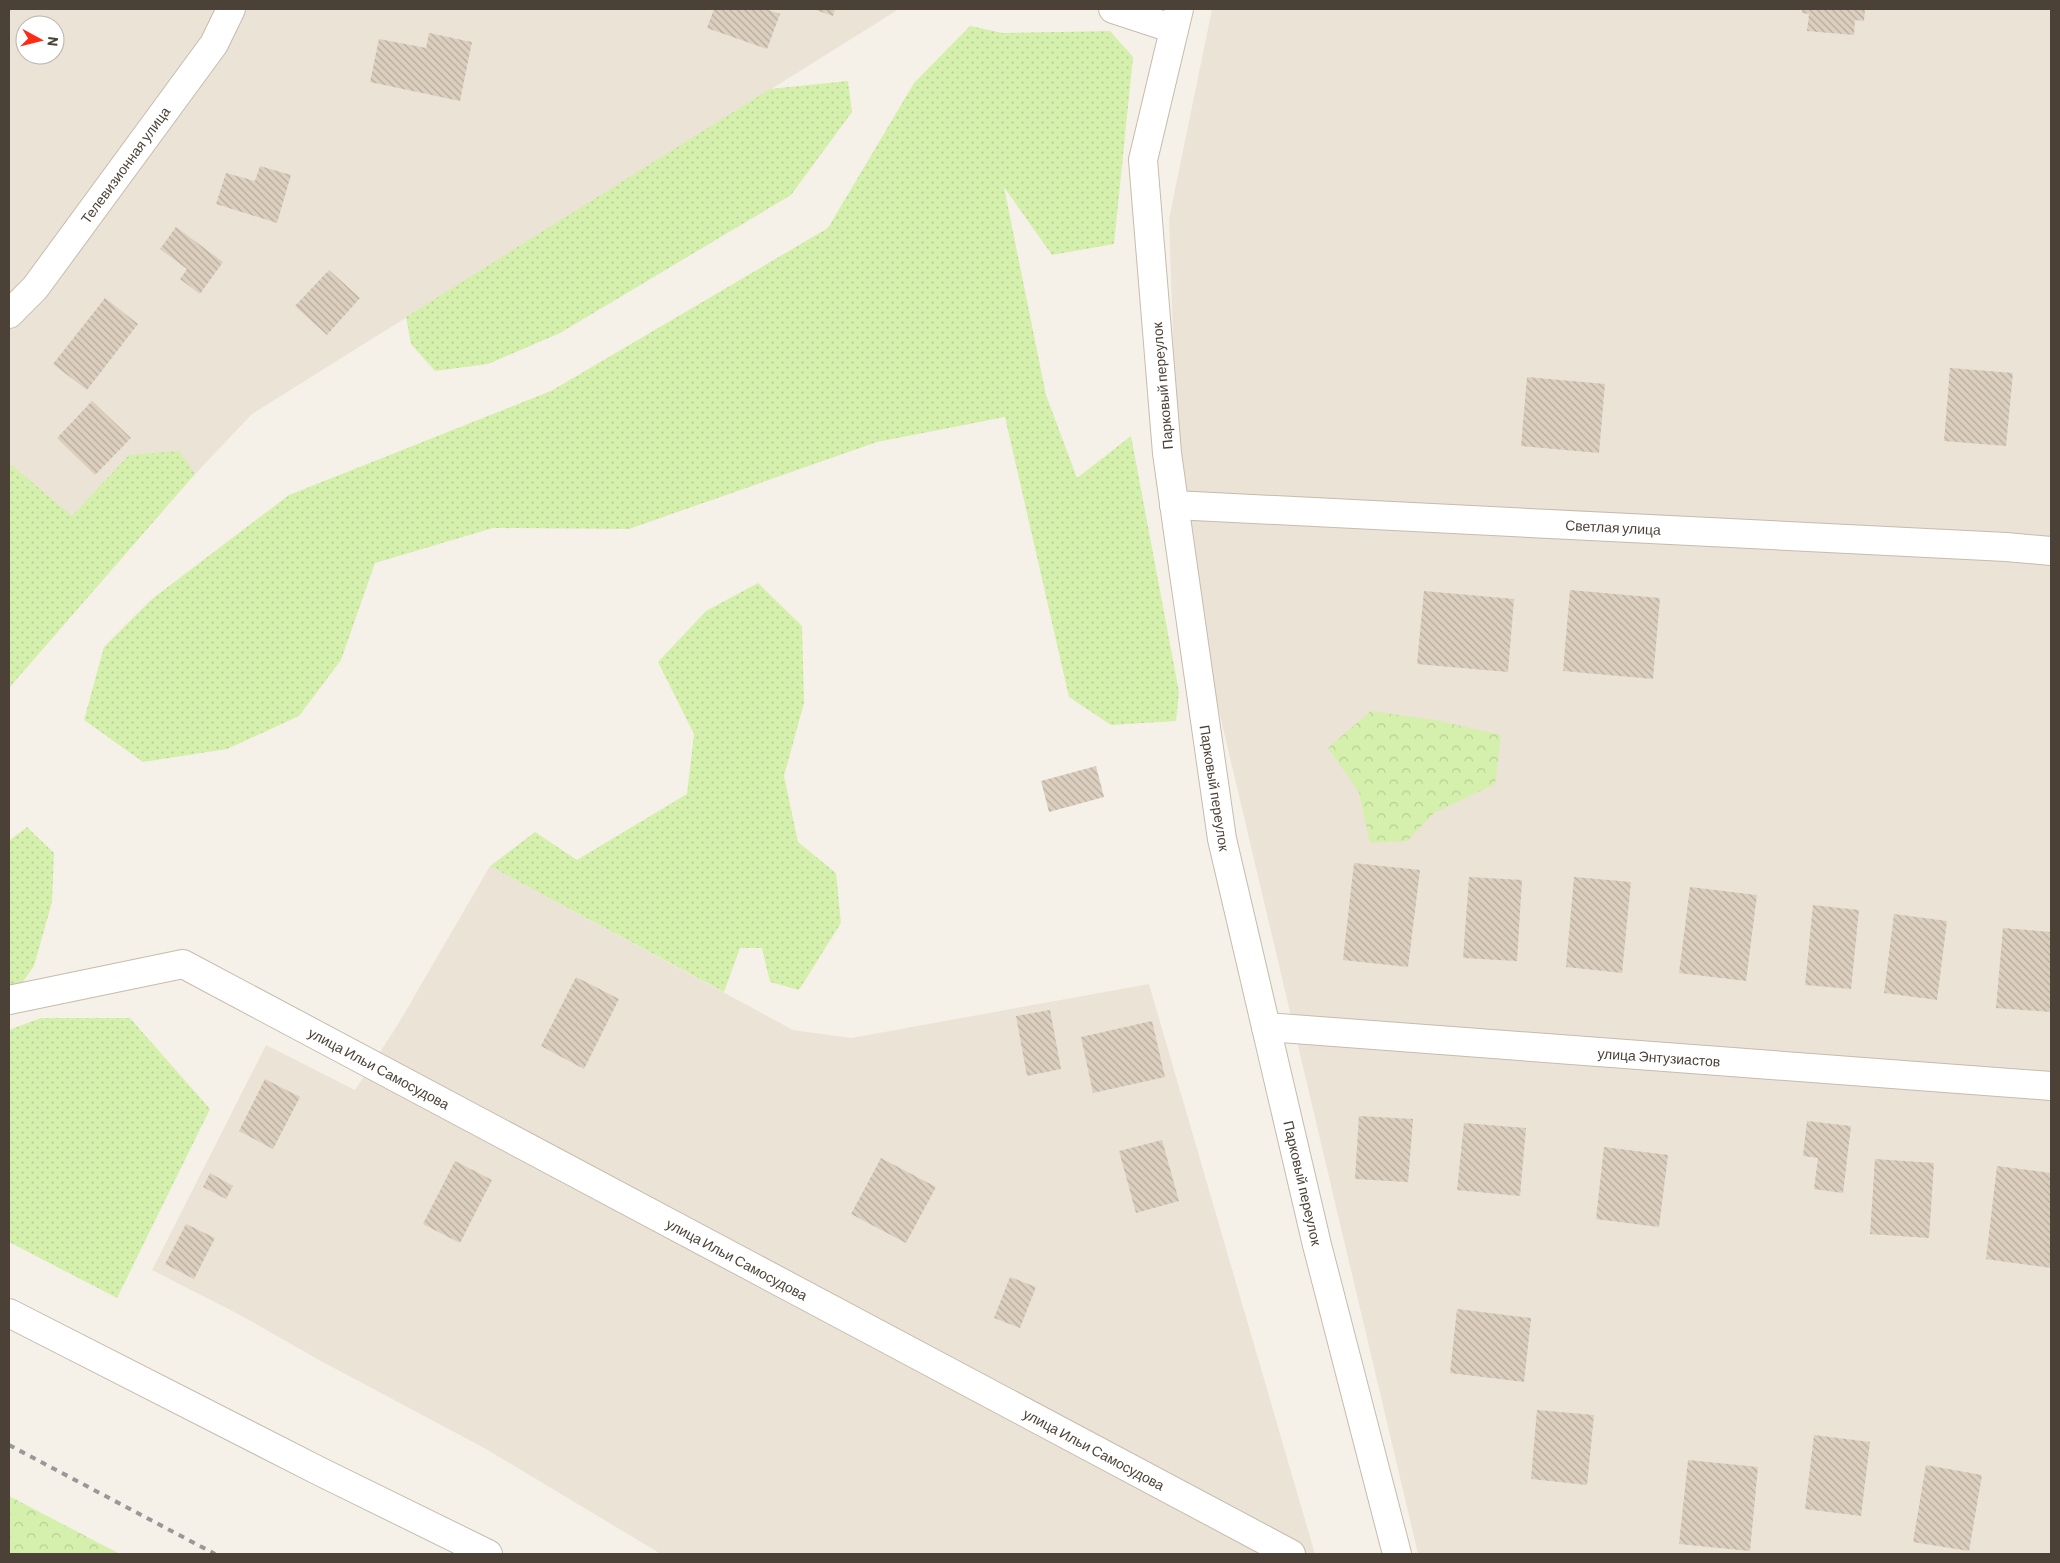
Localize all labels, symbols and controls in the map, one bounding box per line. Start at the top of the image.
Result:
north arrow [15,15,65,65]
text: N [44,36,62,47]
street label: Телевизионная улица [77,103,173,227]
street label: Парковый переулок [1148,321,1176,450]
street label: Светлая улица [1565,516,1661,538]
street label: Парковый переулок [1197,724,1234,853]
street label: улица Ильи Самосудова [305,1024,453,1113]
street label: улица Энтузиастов [1597,1044,1721,1070]
street label: Парковый переулок [1280,1119,1326,1248]
street label: улица Ильи Самосудова [663,1215,811,1304]
street label: улица Ильи Самосудова [1020,1405,1168,1494]

